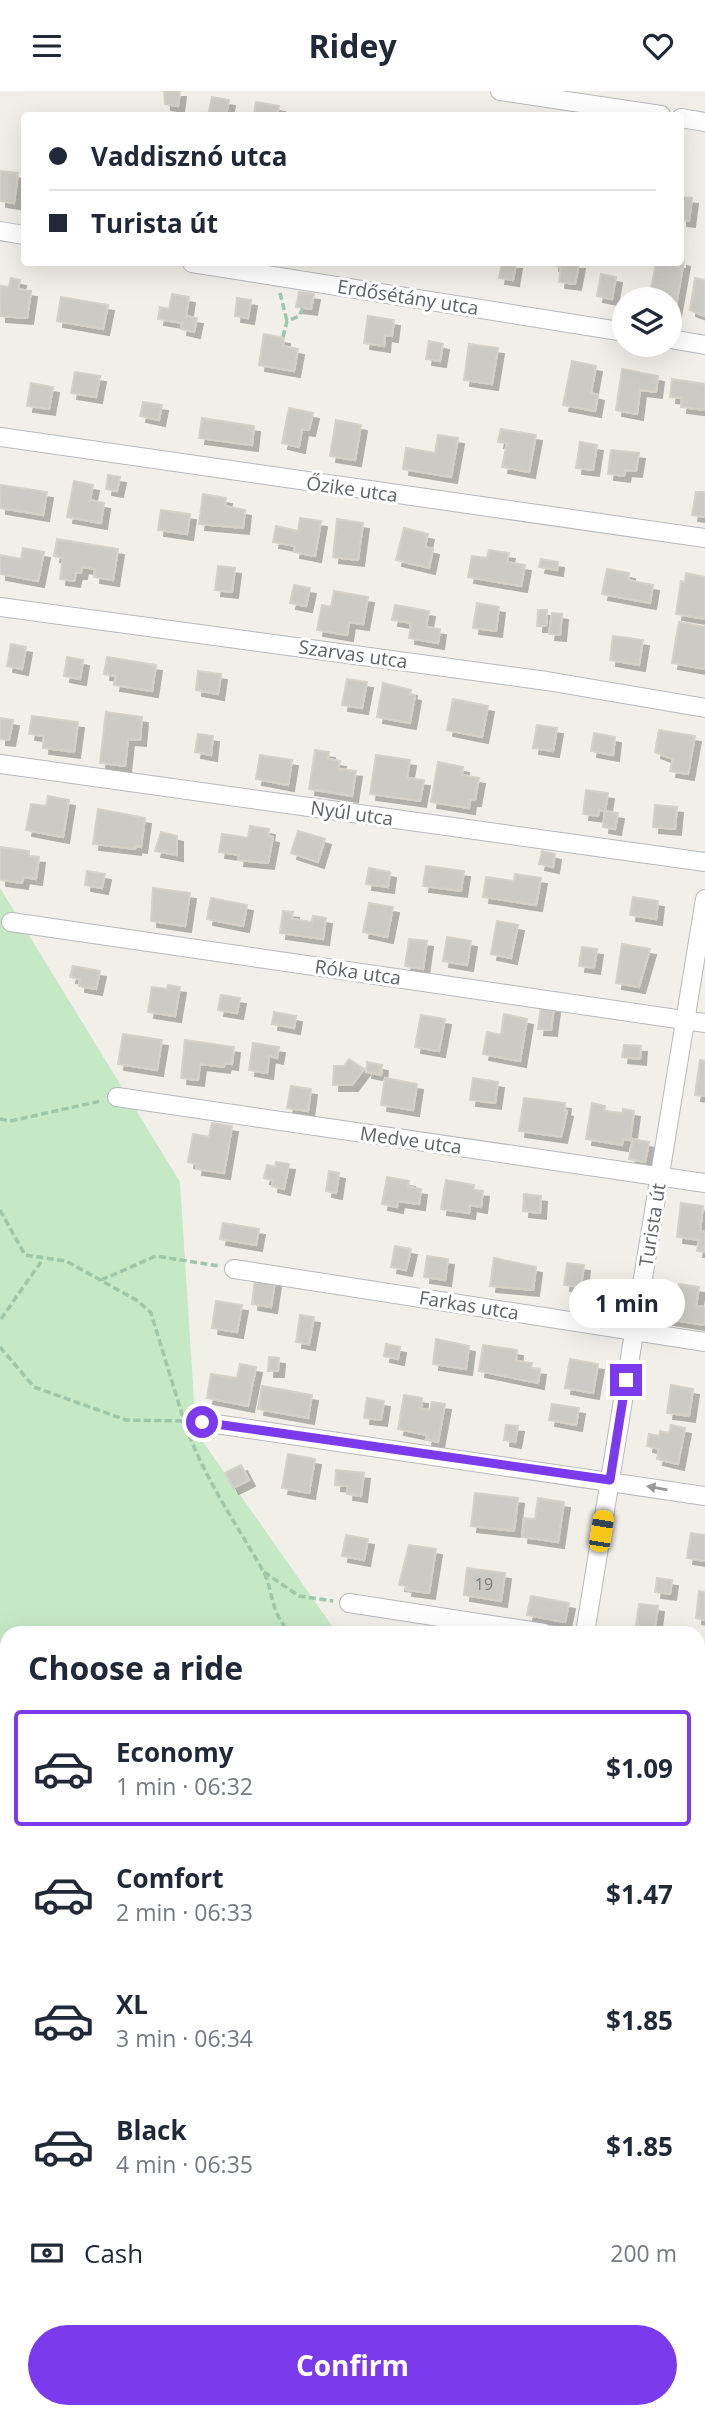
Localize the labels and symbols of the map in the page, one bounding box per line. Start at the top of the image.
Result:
street label: Erdősétány utca [336,273,480,321]
street label: Őzike utca [305,470,399,508]
street label: Szarvas utca [297,633,409,675]
street label: Nyúl utca [309,794,395,832]
street label: Róka utca [313,953,403,991]
street label: Medve utca [358,1120,464,1160]
street label: Turista út [633,1181,671,1269]
callout: 1 min [568,1279,684,1327]
street label: Farkas utca [417,1284,521,1326]
route end [610,1364,642,1396]
route start [186,1406,218,1438]
one-way arrow [646,1482,668,1493]
car [588,1509,615,1553]
house number: 19 [475,1573,493,1595]

